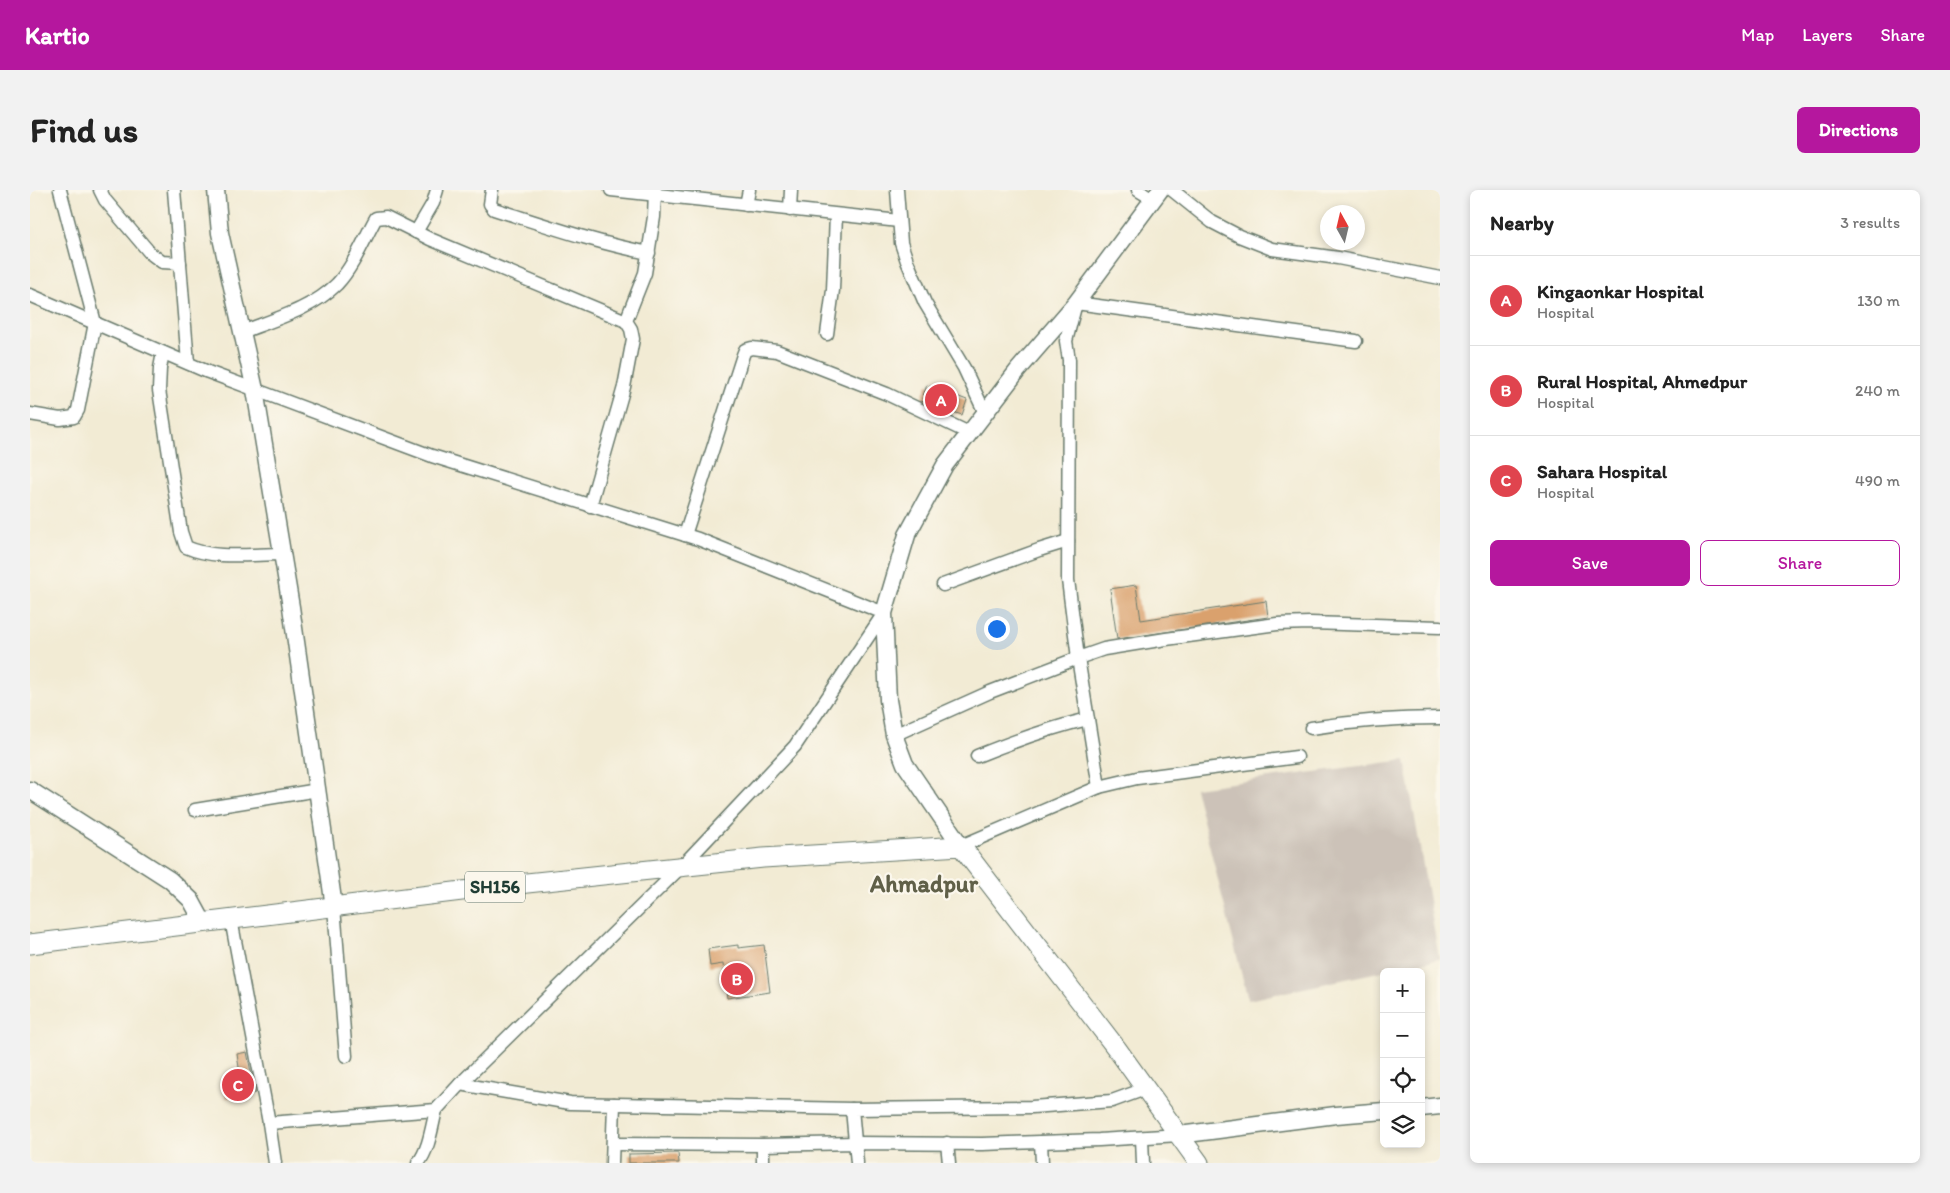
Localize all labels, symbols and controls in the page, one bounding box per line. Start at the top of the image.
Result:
text: Kartio [25,21,90,50]
text: Map [1741,24,1774,46]
text: Layers [1802,24,1852,46]
text: Share [1880,24,1925,46]
button: Directions [1797,107,1920,153]
text: Find us [30,109,138,151]
north arrow [1320,205,1365,250]
text: Nearby [1490,210,1554,235]
text: 3 results [1840,213,1900,232]
text: Kingaonkar Hospital [1537,280,1704,303]
text: A [1501,291,1511,310]
text: 130 m [1857,291,1900,310]
text: Hospital [1537,303,1594,322]
text: Rural Hospital, Ahmedpur [1537,370,1747,393]
pin: A [925,381,957,419]
text: B [1501,381,1511,400]
text: 240 m [1855,381,1900,400]
text: Hospital [1537,393,1594,412]
text: Sahara Hospital [1537,460,1667,483]
text: C [1501,471,1511,490]
text: 490 m [1855,471,1900,490]
text: Hospital [1537,483,1594,502]
button: Save [1490,540,1690,586]
button: Share [1700,540,1900,586]
your location [984,616,1010,642]
district label: Ahmadpur [869,869,979,899]
road number: SH156 [465,872,525,902]
pin: B [721,960,753,998]
map controls [1380,968,1425,1148]
button: + [1380,968,1425,1013]
button: − [1380,1013,1425,1058]
button: locate [1380,1058,1425,1103]
pin: C [222,1066,254,1104]
button: layers [1380,1103,1425,1148]

